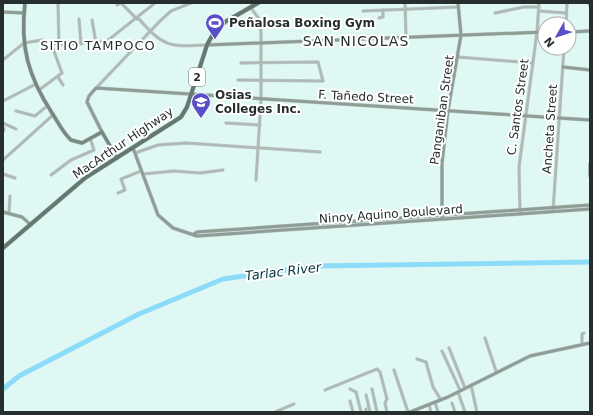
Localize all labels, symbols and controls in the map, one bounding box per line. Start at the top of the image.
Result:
sports icon: Peñalosa Boxing Gym [204,12,226,40]
place label: Peñalosa Boxing Gym [229,16,375,30]
north arrow [537,16,577,56]
district label: SAN NICOLAS [303,33,409,49]
text: N [542,34,558,50]
district label: SITIO TAMPOCO [40,38,156,53]
street label: Panganiban Street [427,54,457,166]
street label: C. Santos Street [504,58,532,156]
road number: 2 [189,68,205,86]
street label: Ancheta Street [540,83,560,174]
place label: Osias Colleges Inc. [215,88,301,116]
street label: F. Tañedo Street [318,88,414,107]
school or university icon: Osias Colleges Inc. [190,91,212,119]
street label: MacArthur Highway [70,104,176,182]
street label: Ninoy Aquino Boulevard [319,202,463,226]
water label: Tarlac River [244,259,324,284]

